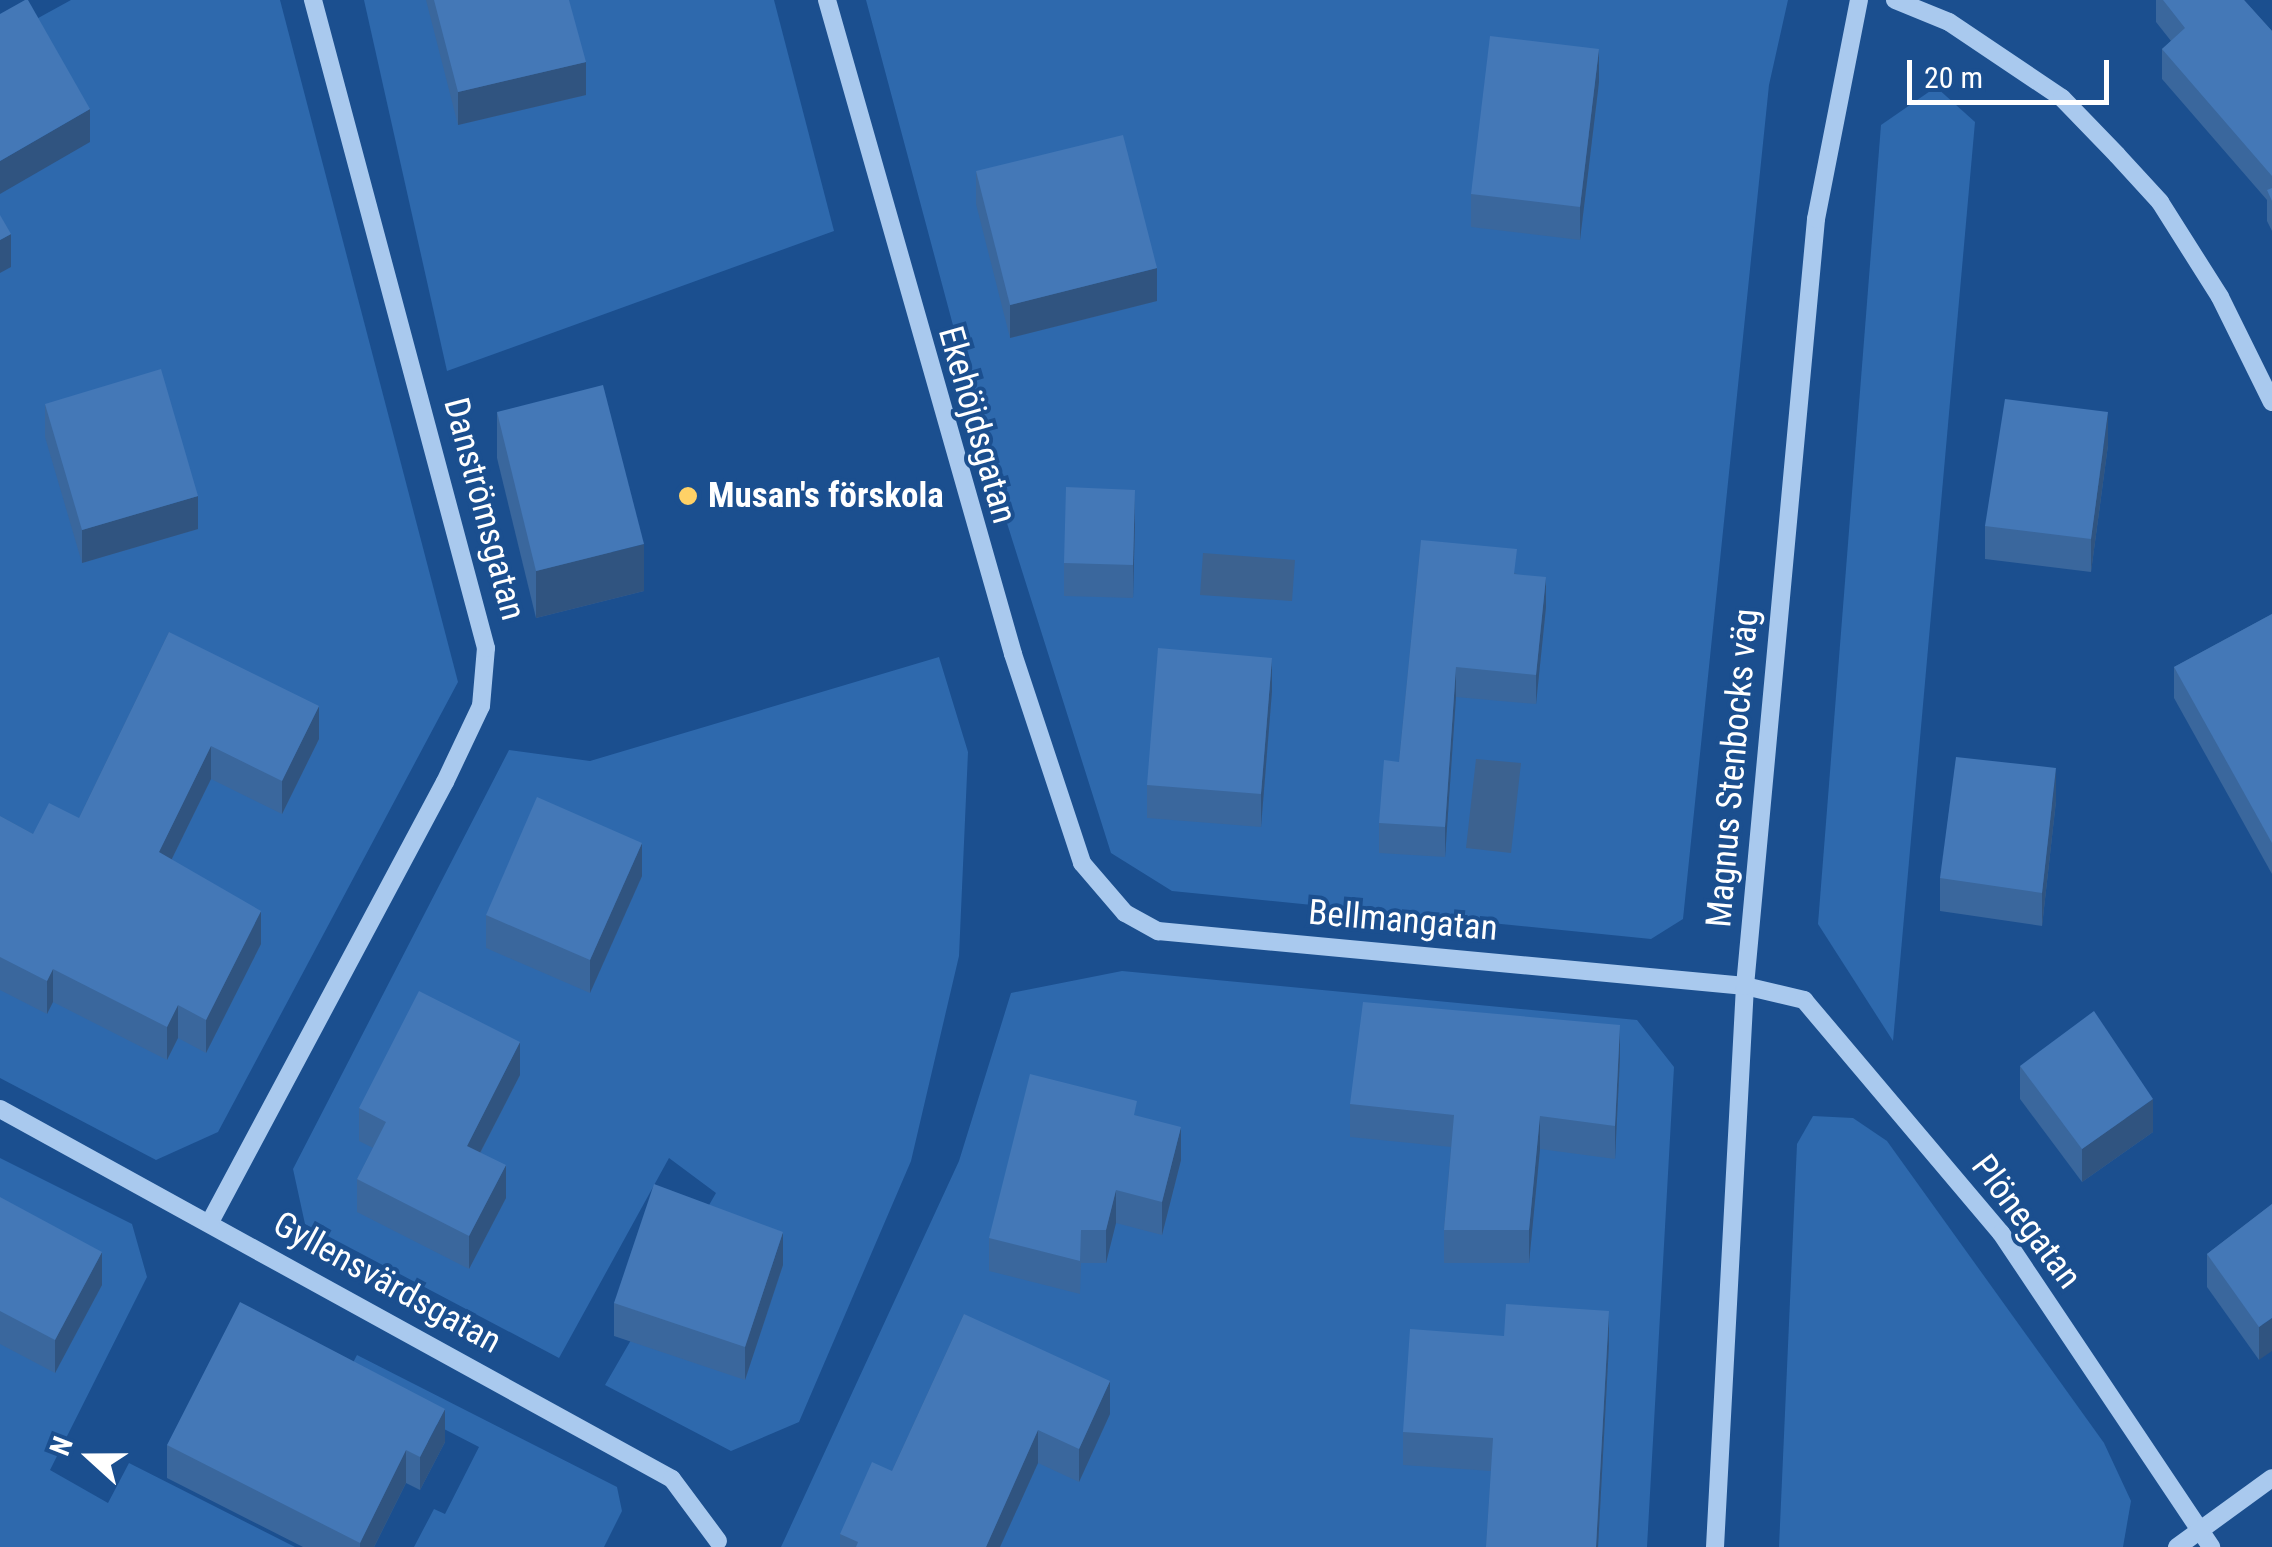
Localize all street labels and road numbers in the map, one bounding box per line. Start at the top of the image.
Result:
street label: Ekehöjdsgatan [929,322,1025,528]
street label: Danströmsgatan [434,393,534,625]
street label: Magnus Stenbocks väg [1698,607,1768,929]
street label: Bellmangatan [1307,892,1499,950]
street label: Plönegatan [1962,1147,2090,1297]
street label: Gyllensvärdsgatan [266,1203,508,1363]

